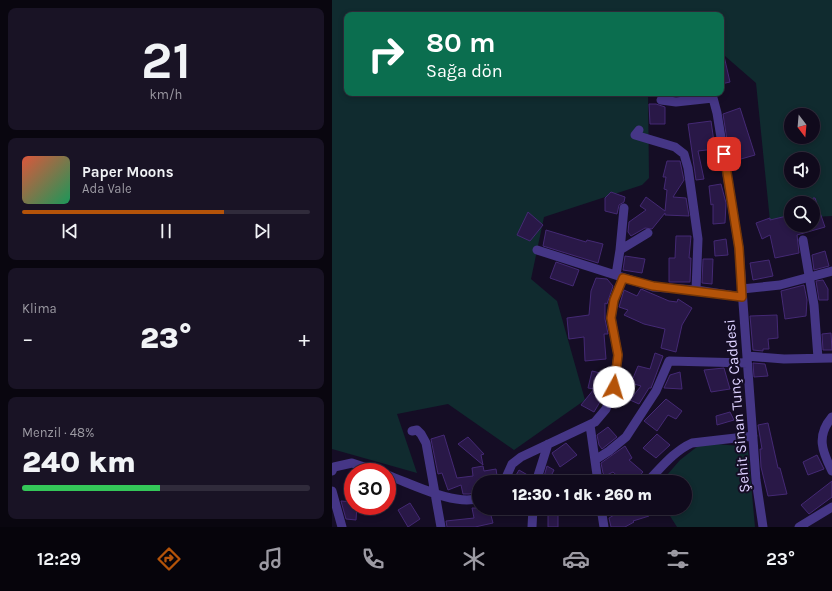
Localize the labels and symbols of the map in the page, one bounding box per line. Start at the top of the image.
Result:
north arrow [784,108,820,144]
pin [707,137,741,171]
street label: Şehit Sinan Tunç Caddesi [720,318,754,494]
position arrow [593,366,635,408]
speed limit sign: 30 [344,463,396,515]

